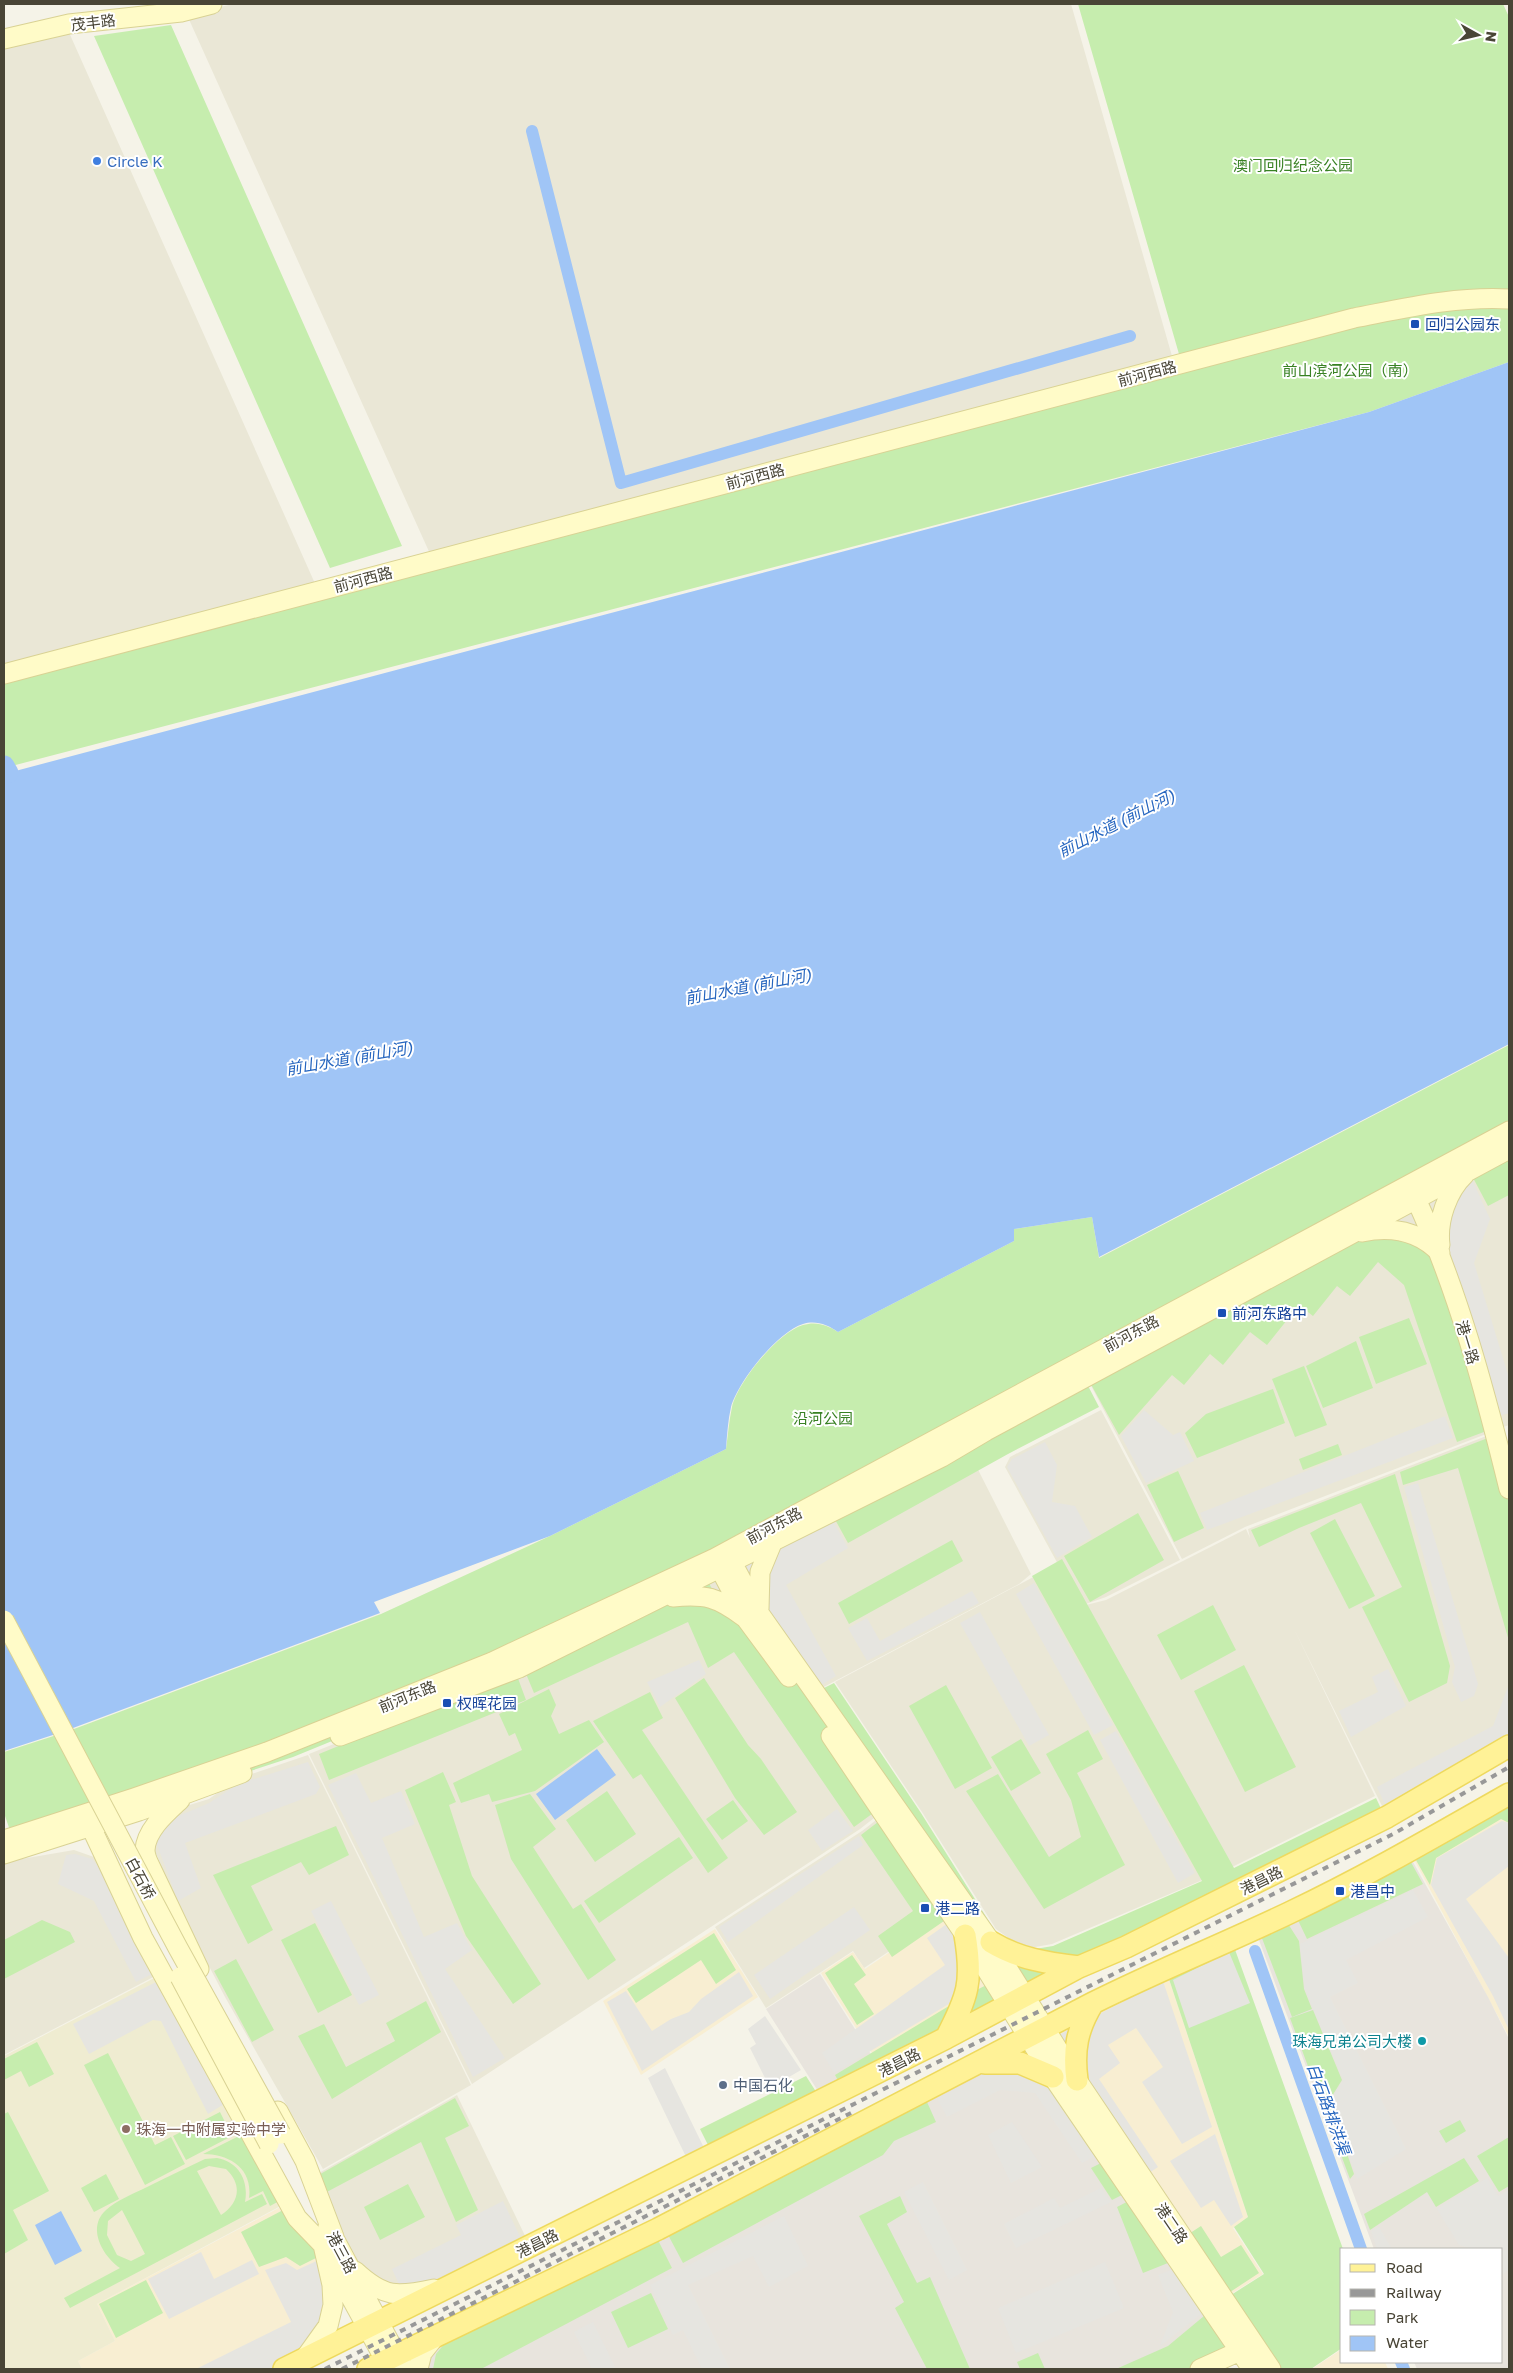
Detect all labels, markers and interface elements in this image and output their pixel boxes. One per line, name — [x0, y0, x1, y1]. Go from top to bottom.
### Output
street label: 茂丰路 — [70, 10, 116, 34]
north arrow — [1453, 10, 1503, 60]
text: N — [1482, 30, 1501, 43]
place label: Circle K — [107, 152, 163, 170]
marker: Circle K — [91, 155, 103, 167]
park label: 澳门回归纪念公园 — [1233, 156, 1353, 174]
place label: 回归公园东 — [1425, 315, 1500, 333]
marker: 回归公园东 — [1409, 318, 1421, 330]
street label: 前河西路 — [1116, 357, 1178, 389]
park label: 前山滨河公园（南） — [1282, 361, 1418, 379]
street label: 前河西路 — [724, 460, 786, 492]
street label: 前河西路 — [332, 563, 394, 595]
water label: 前山水道 (前山河) — [1054, 785, 1178, 861]
water label: 前山水道 (前山河) — [683, 964, 814, 1008]
water label: 前山水道 (前山河) — [284, 1037, 415, 1079]
place label: 前河东路中 — [1232, 1304, 1307, 1322]
marker: 前河东路中 — [1216, 1307, 1228, 1319]
street label: 前河东路 — [1100, 1311, 1162, 1355]
street label: 港一路 — [1453, 1318, 1483, 1366]
park label: 沿河公园 — [793, 1409, 853, 1427]
street label: 前河东路 — [743, 1503, 805, 1547]
street label: 前河东路 — [376, 1676, 438, 1716]
place label: 权晖花园 — [457, 1694, 517, 1712]
marker: 权晖花园 — [441, 1697, 453, 1709]
street label: 白石桥 — [122, 1854, 160, 1902]
street label: 港昌路 — [1237, 1862, 1285, 1898]
place label: 港昌中 — [1350, 1882, 1395, 1900]
marker: 港昌中 — [1334, 1885, 1346, 1897]
place label: 港二路 — [935, 1899, 980, 1917]
marker: 港二路 — [919, 1902, 931, 1914]
place label: 珠海兄弟公司大楼 — [1292, 2032, 1412, 2050]
marker: 珠海兄弟公司大楼 — [1416, 2035, 1428, 2047]
street label: 港昌路 — [875, 2044, 923, 2080]
water label: 白石路排洪渠 — [1303, 2060, 1355, 2159]
place label: 中国石化 — [733, 2076, 793, 2094]
marker: 中国石化 — [717, 2079, 729, 2091]
place label: 珠海一中附属实验中学 — [136, 2120, 286, 2138]
marker: 珠海一中附属实验中学 — [120, 2123, 132, 2135]
street label: 港二路 — [1152, 2199, 1192, 2247]
street label: 港昌路 — [513, 2225, 561, 2261]
street label: 港三路 — [323, 2228, 361, 2276]
legend — [1340, 2248, 1503, 2363]
text: Road — [1386, 2258, 1423, 2276]
text: Railway — [1386, 2283, 1442, 2301]
text: Park — [1386, 2308, 1419, 2326]
text: Water — [1386, 2333, 1429, 2351]

